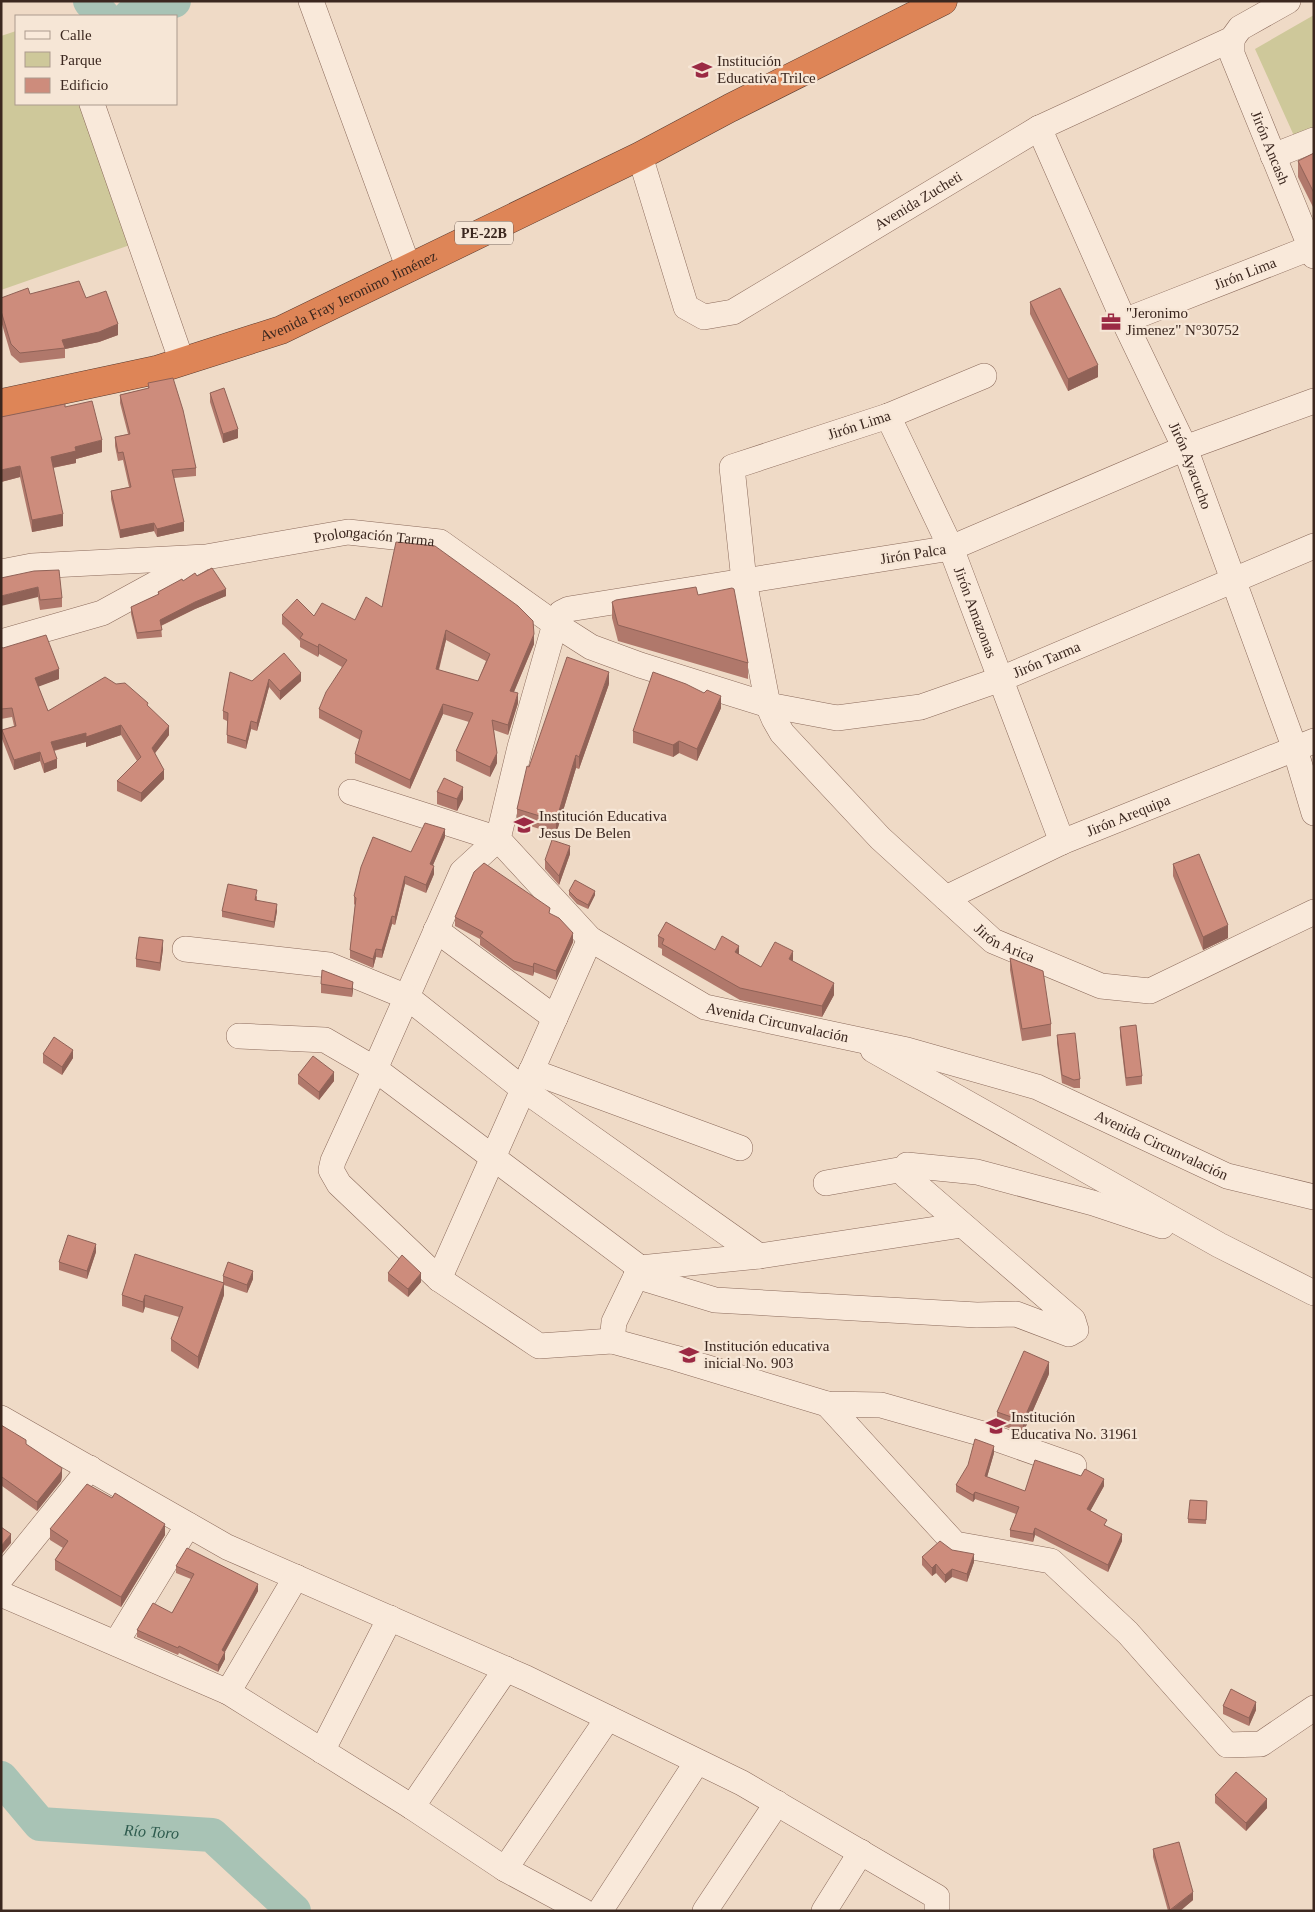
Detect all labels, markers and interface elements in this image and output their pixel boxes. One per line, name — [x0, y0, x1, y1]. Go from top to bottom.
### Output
legend — [15, 15, 178, 105]
text: Calle — [60, 27, 92, 43]
text: Parque — [60, 52, 102, 68]
place label: Institución Educativa Trilce — [717, 53, 816, 86]
school or university icon: Institución Educativa Trilce — [691, 59, 713, 81]
text: Edificio — [60, 77, 108, 93]
street label: Jirón Ancash — [1248, 108, 1292, 187]
street label: Avenida Zucheti — [872, 168, 965, 233]
road number: PE-22B — [455, 222, 513, 244]
street label: Avenida Fray Jeronimo Jiménez — [258, 248, 440, 344]
street label: Jirón Lima — [1212, 254, 1279, 293]
place label: "Jeronimo Jimenez" N°30752 — [1126, 305, 1239, 338]
office icon: "Jeronimo Jimenez" N°30752 — [1100, 311, 1122, 333]
street label: Jirón Lima — [825, 407, 893, 443]
street label: Jirón Ayacucho — [1166, 419, 1215, 511]
street label: Prolongación Tarma — [312, 524, 436, 549]
street label: Jirón Palca — [879, 541, 947, 567]
street label: Jirón Amazonas — [951, 564, 1000, 660]
street label: Jirón Tarma — [1010, 638, 1083, 681]
street label: Jirón Arequipa — [1084, 791, 1173, 839]
place label: Institución Educativa Jesus De Belen — [539, 808, 667, 841]
school or university icon: Institución Educativa Jesus De Belen — [513, 814, 535, 836]
street label: Jirón Arica — [971, 920, 1037, 966]
street label: Avenida Circunvalación — [705, 999, 851, 1045]
street label: Avenida Circunvalación — [1092, 1107, 1231, 1183]
place label: Institución educativa inicial No. 903 — [704, 1338, 830, 1371]
school or university icon: Institución educativa inicial No. 903 — [678, 1344, 700, 1366]
place label: Institución Educativa No. 31961 — [1011, 1409, 1138, 1442]
school or university icon: Institución Educativa No. 31961 — [985, 1415, 1007, 1437]
water label: Río Toro — [122, 1821, 180, 1841]

